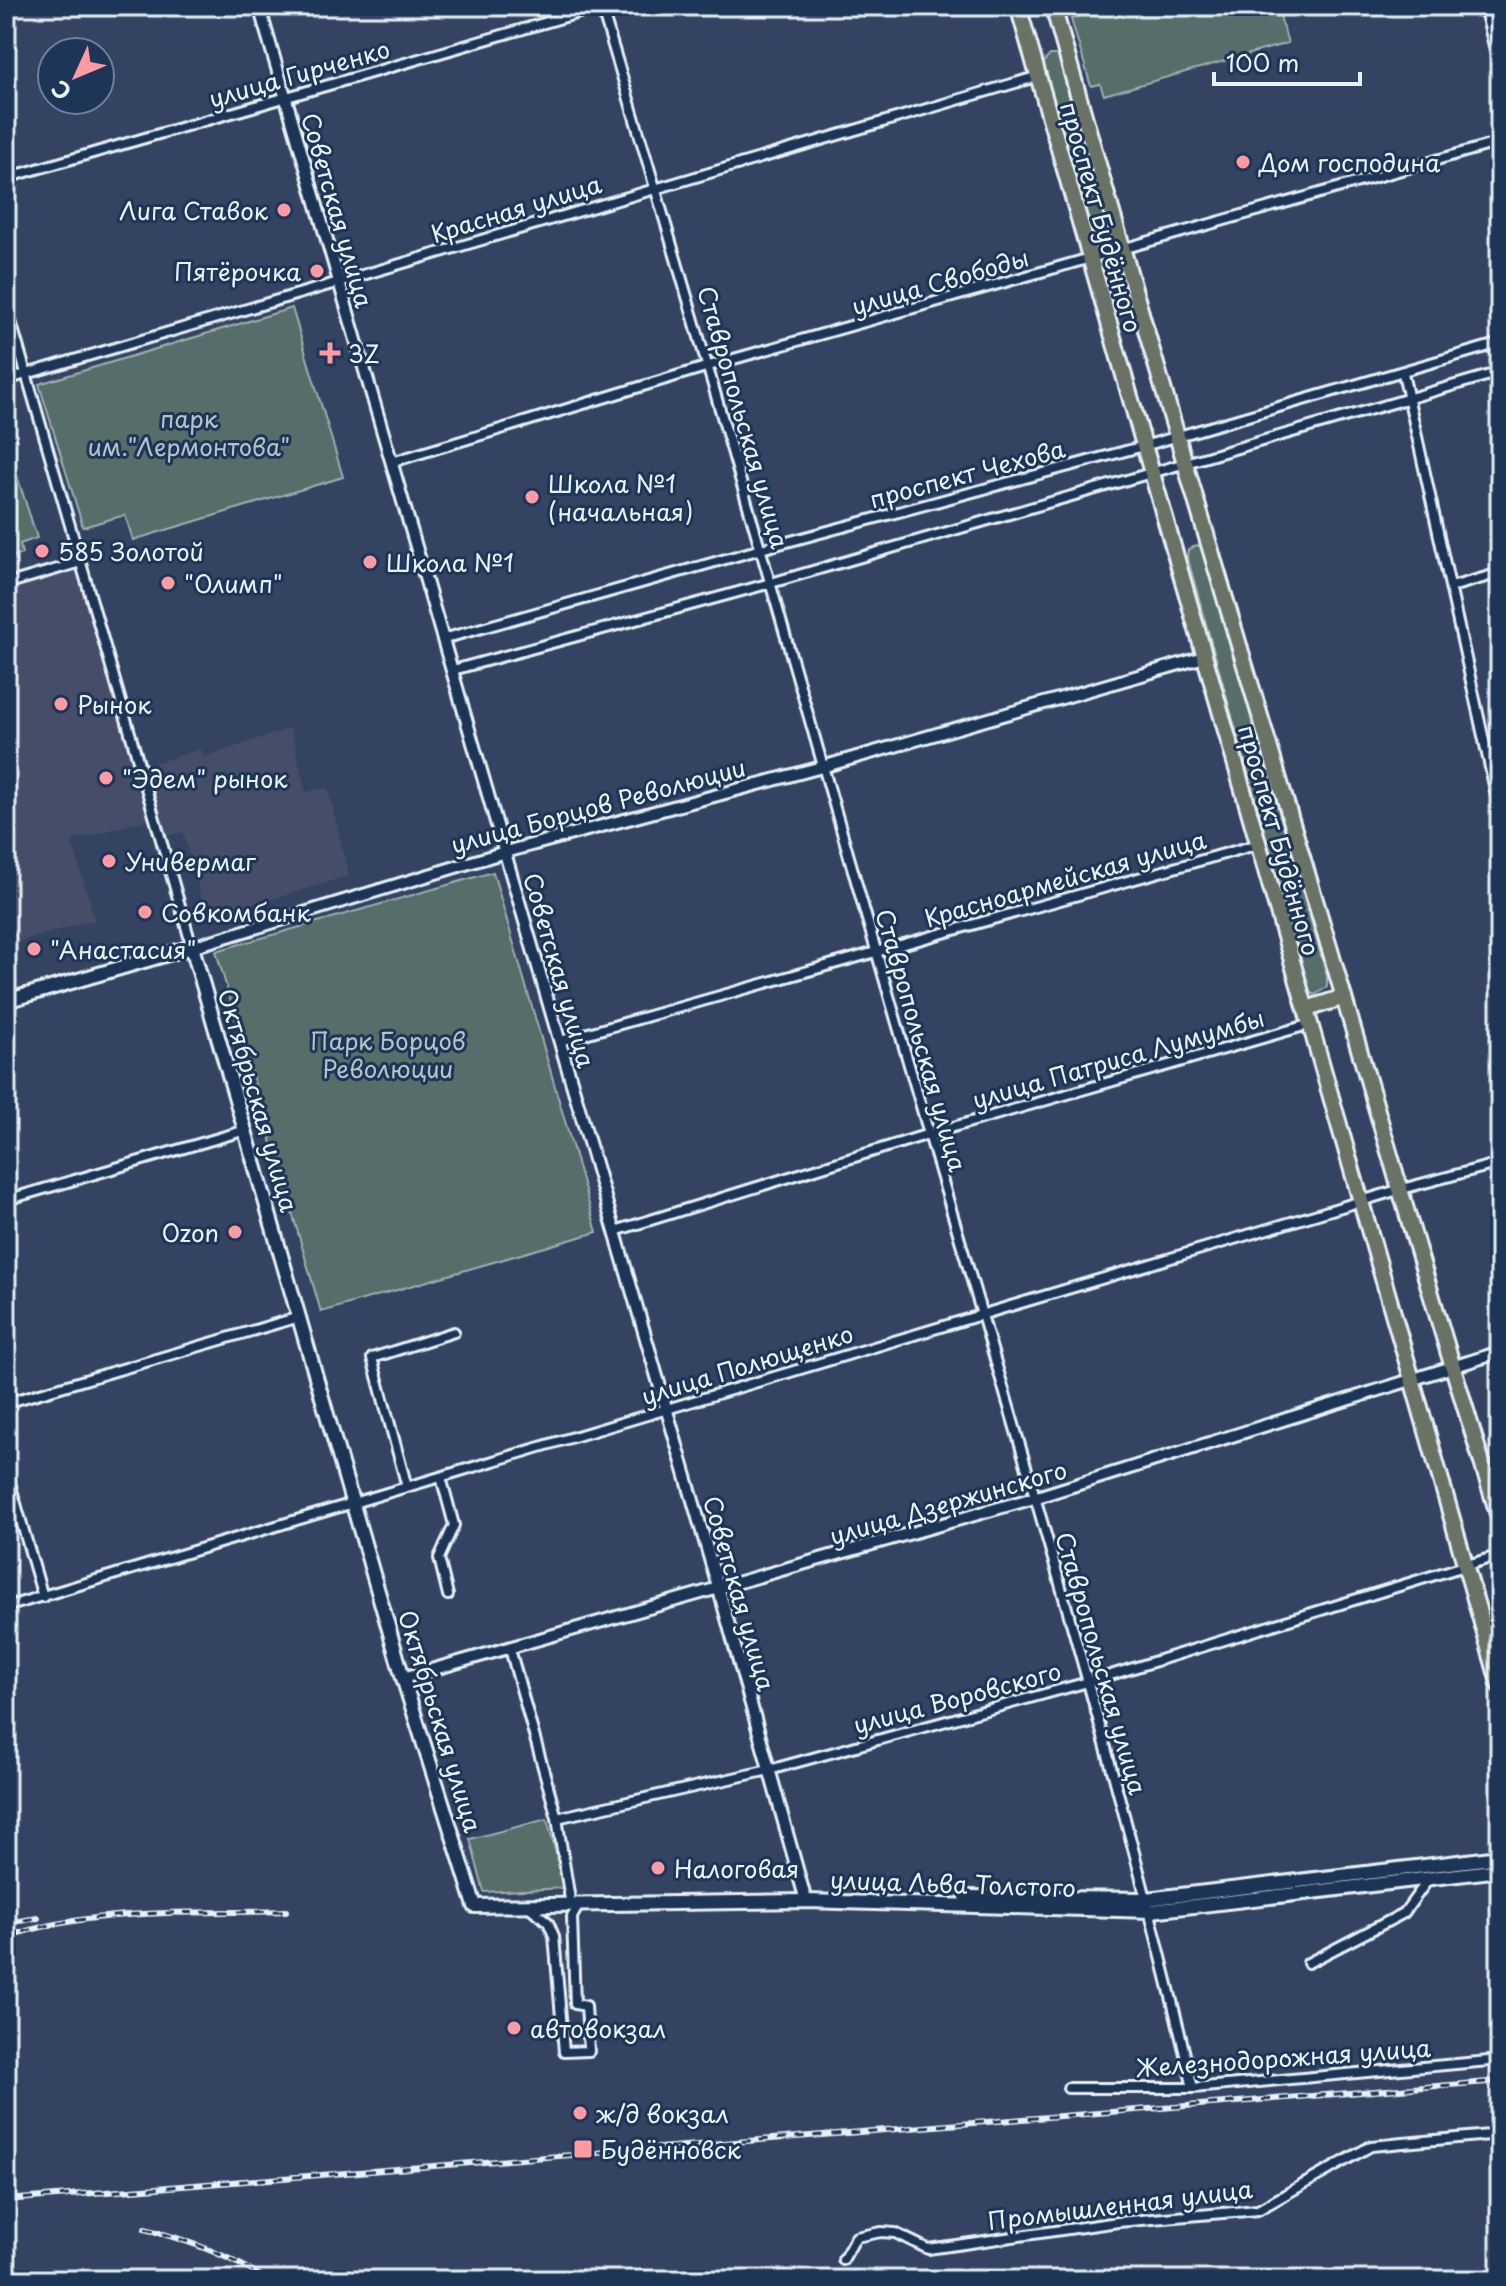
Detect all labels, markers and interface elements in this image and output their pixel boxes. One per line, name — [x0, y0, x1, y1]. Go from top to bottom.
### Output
street label: улица Гирченко — [204, 30, 394, 116]
north arrow — [36, 36, 116, 116]
scale bar — [1214, 36, 1360, 86]
text: 100 m — [1226, 44, 1299, 80]
text: С — [43, 74, 78, 108]
street label: проспект Будённого — [1052, 97, 1152, 337]
street label: Советская улица — [293, 108, 383, 312]
place label: Дом господина — [1258, 144, 1440, 180]
marker: Дом господина — [1234, 153, 1252, 171]
street label: Красная улица — [426, 165, 606, 251]
place label: Лига Ставок — [119, 192, 269, 228]
marker: Лига Ставок — [275, 201, 293, 219]
street label: улица Свободы — [847, 238, 1033, 324]
place label: Пятёрочка — [174, 253, 301, 289]
marker: Пятёрочка — [308, 262, 326, 280]
street label: Ставропольская улица — [689, 282, 799, 552]
place label: 3Z — [348, 335, 380, 371]
marker: 3Z — [319, 342, 341, 364]
park label: парк им."Лермонтова" — [88, 400, 290, 464]
street label: проспект Чехова — [865, 430, 1069, 516]
place label: Школа №1 (начальная) — [548, 465, 693, 529]
marker: Школа №1 (начальная) — [523, 488, 541, 506]
place label: 585 Золотой — [58, 533, 204, 569]
marker: 585 Золотой — [33, 542, 51, 560]
place label: Школа №1 — [386, 544, 514, 580]
marker: Школа №1 — [361, 553, 379, 571]
place label: "Олимп" — [184, 565, 283, 601]
marker: "Олимп" — [159, 574, 177, 592]
place label: Рынок — [77, 686, 152, 722]
marker: Рынок — [52, 695, 70, 713]
street label: проспект Будённого — [1230, 720, 1330, 960]
street label: улица Борцов Революции — [447, 748, 749, 862]
place label: "Эдем" рынок — [122, 760, 288, 796]
marker: "Эдем" рынок — [97, 769, 115, 787]
street label: Красноармейская улица — [920, 821, 1210, 935]
place label: Универмаг — [125, 843, 256, 879]
marker: Универмаг — [100, 852, 118, 870]
street label: Советская улица — [515, 868, 605, 1072]
place label: Совкомбанк — [161, 894, 312, 930]
marker: Совкомбанк — [136, 903, 154, 921]
street label: Ставропольская улица — [867, 905, 977, 1175]
place label: "Анастасия" — [50, 931, 196, 967]
marker: "Анастасия" — [25, 940, 43, 958]
street label: Октябрьская улица — [210, 984, 308, 1216]
street label: улица Патриса Лумумбы — [968, 999, 1268, 1117]
park label: Парк Борцов Революции — [310, 1022, 466, 1086]
place label: Ozon — [162, 1214, 219, 1250]
marker: Ozon — [226, 1223, 244, 1241]
street label: улица Полющенко — [637, 1315, 857, 1413]
street label: улица Дзержинского — [825, 1451, 1071, 1553]
street label: Советская улица — [695, 1491, 785, 1695]
street label: Ставропольская улица — [1047, 1528, 1157, 1798]
street label: Октябрьская улица — [390, 1605, 492, 1837]
street label: улица Воровского — [849, 1652, 1065, 1742]
place label: Налоговая — [674, 1850, 799, 1886]
marker: Налоговая — [649, 1859, 667, 1877]
street label: улица Льва Толстого — [829, 1861, 1077, 1905]
place label: автовокзал — [530, 2010, 666, 2046]
marker: автовокзал — [505, 2019, 523, 2037]
street label: Железнодорожная улица — [1134, 2029, 1432, 2085]
place label: ж/д вокзал — [596, 2095, 729, 2131]
marker: ж/д вокзал — [571, 2104, 589, 2122]
place label: Будённовск — [601, 2131, 742, 2167]
marker: Будённовск — [572, 2138, 594, 2160]
street label: Промышленная улица — [986, 2170, 1254, 2238]

